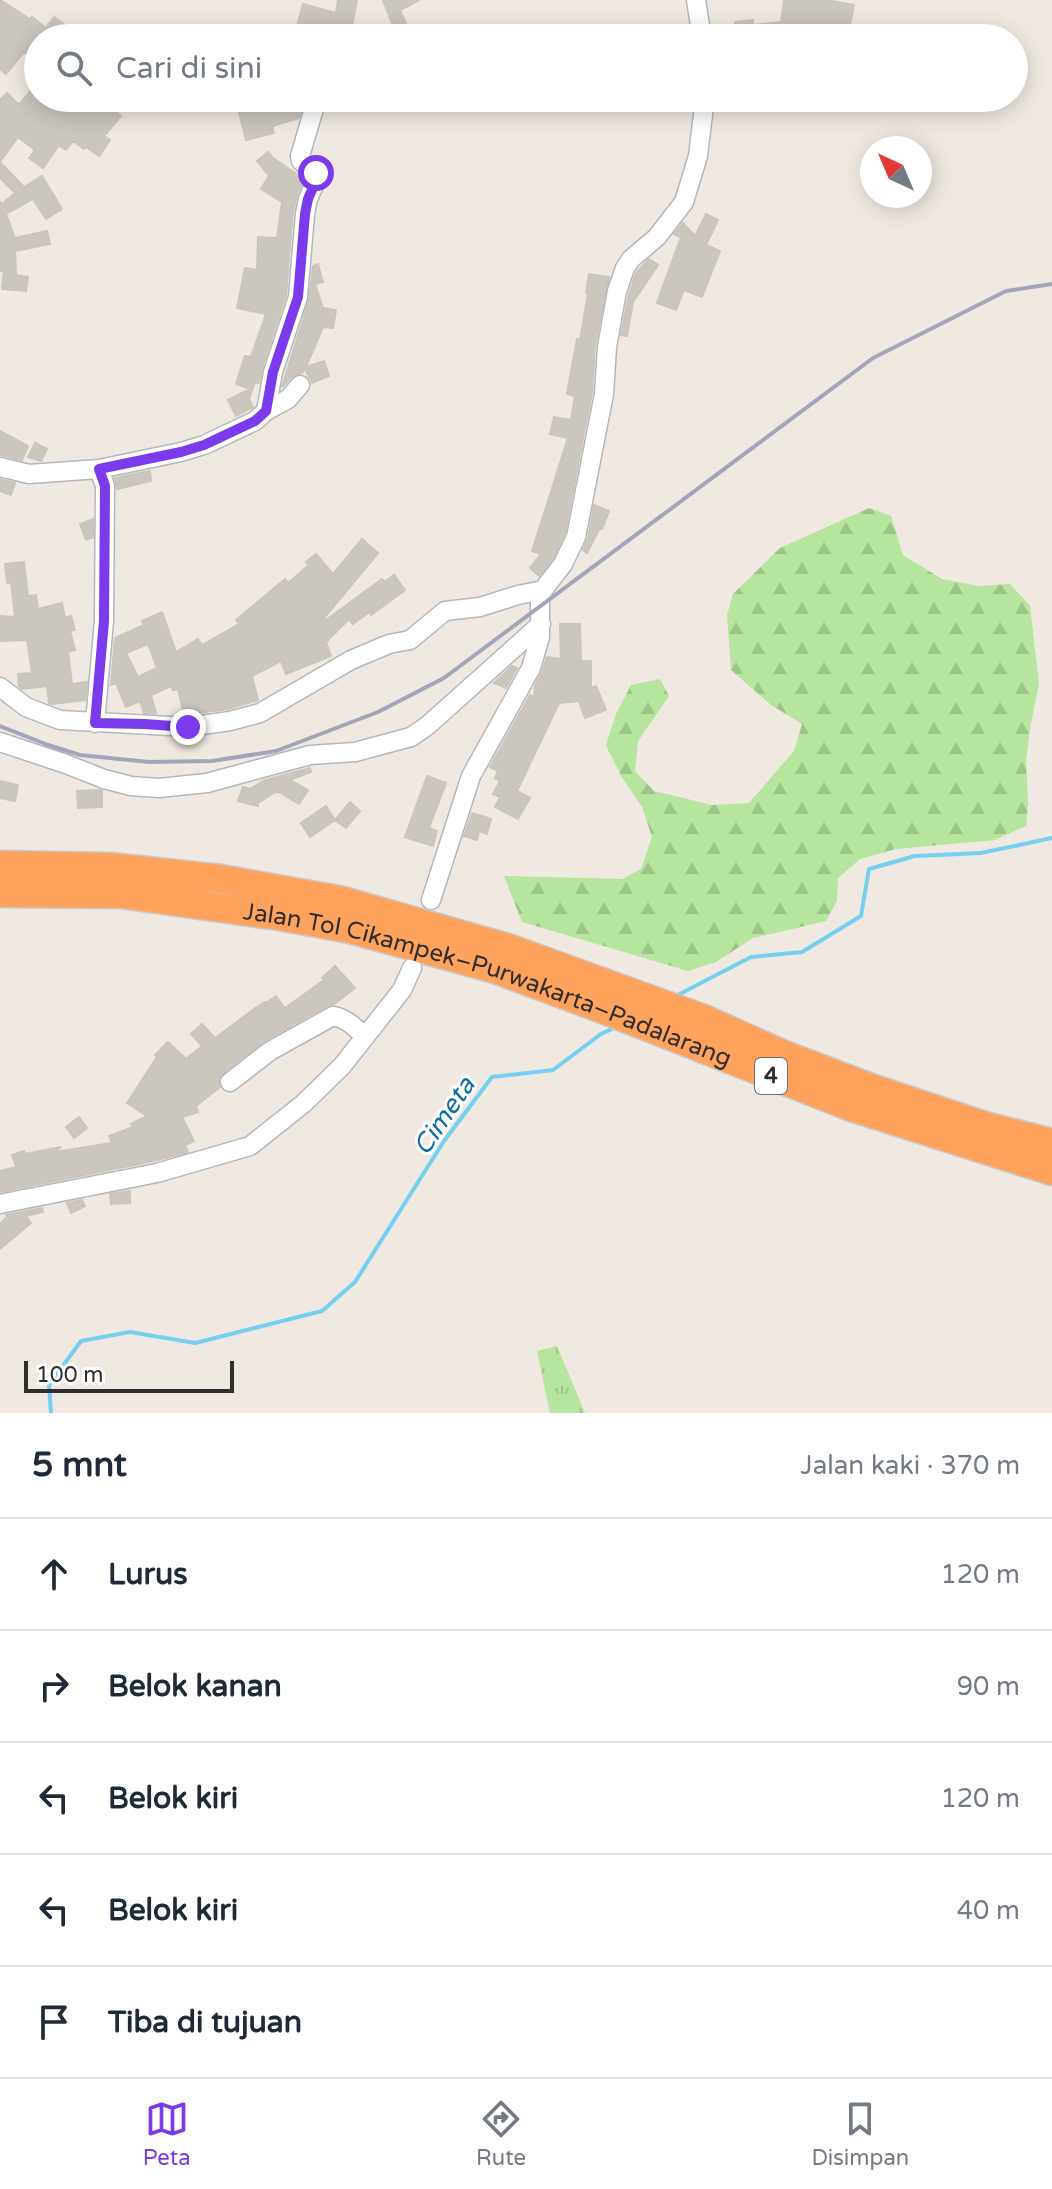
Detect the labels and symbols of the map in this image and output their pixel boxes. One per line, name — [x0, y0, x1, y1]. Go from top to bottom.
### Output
north arrow — [860, 136, 932, 208]
route start — [298, 155, 334, 191]
route end — [170, 709, 206, 745]
street label: Jalan Tol Cikampek–Purwakarta–Padalarang — [241, 897, 736, 1073]
road number: 4 — [755, 1058, 787, 1094]
water label: Cimeta — [407, 1070, 482, 1161]
scale bar — [24, 1357, 234, 1393]

